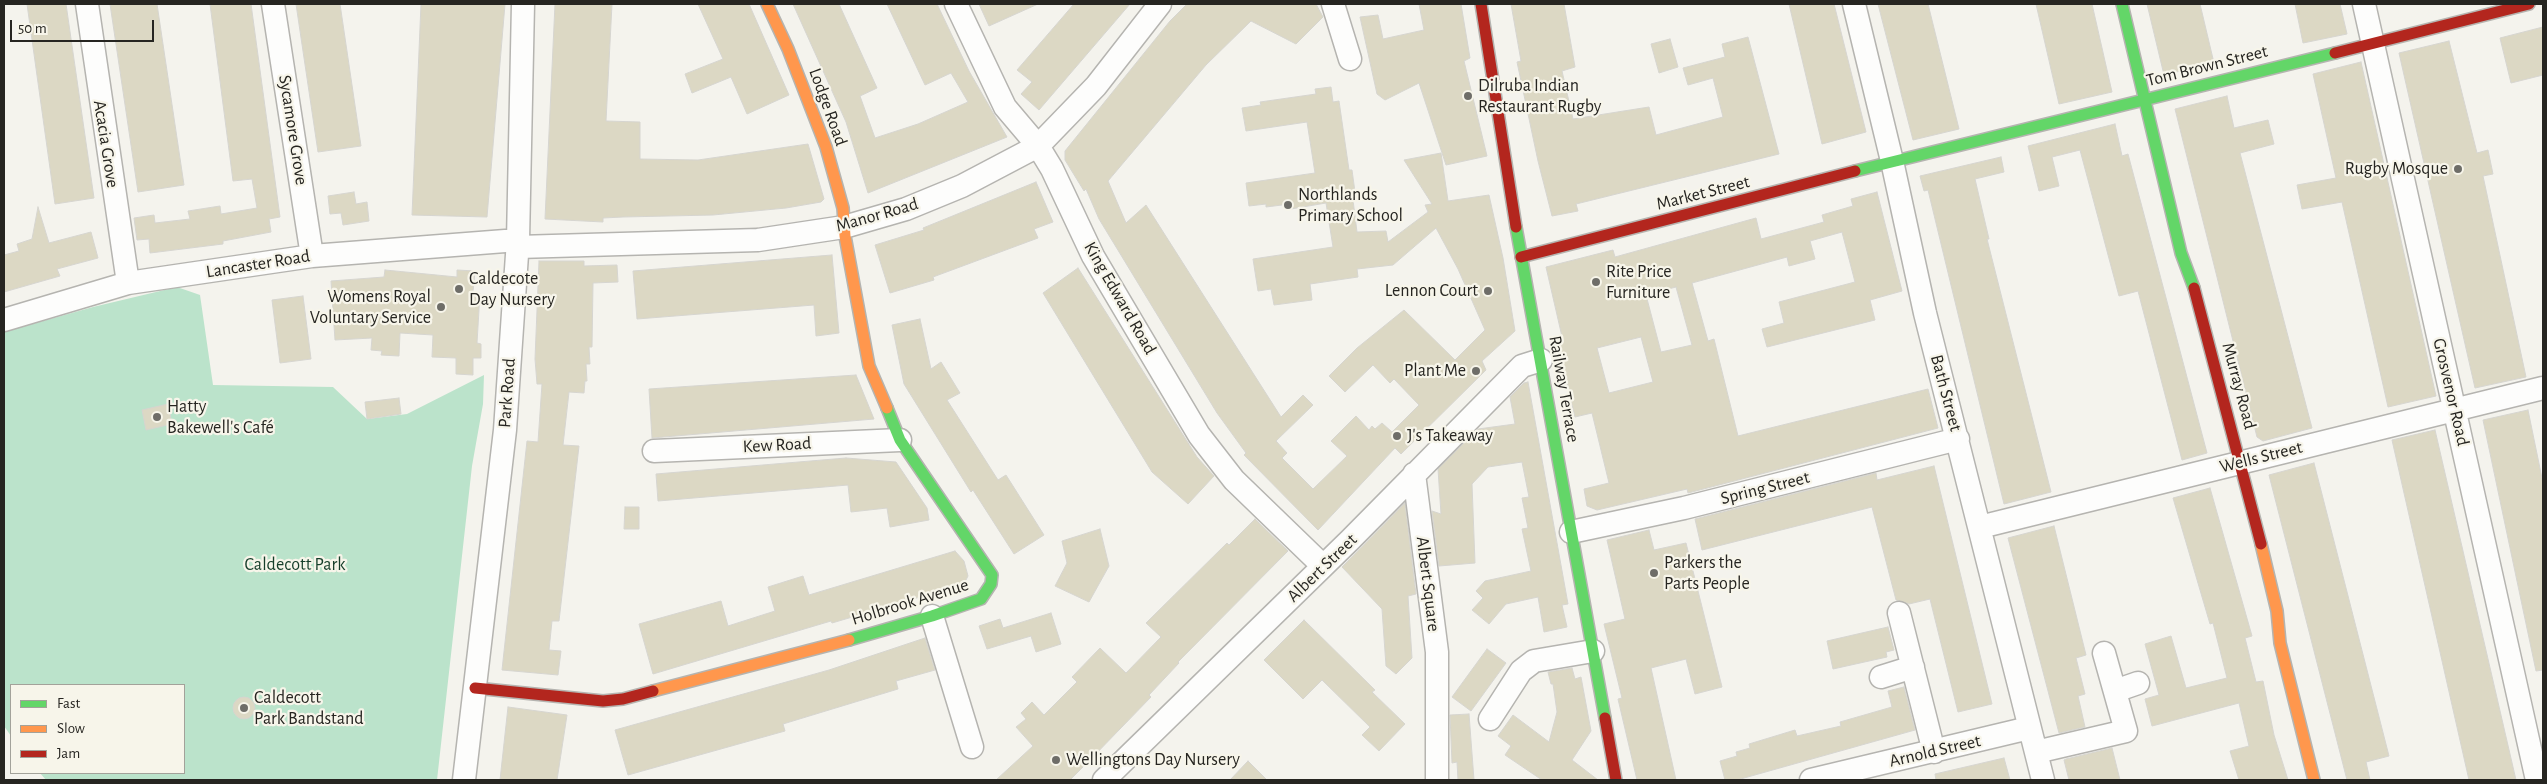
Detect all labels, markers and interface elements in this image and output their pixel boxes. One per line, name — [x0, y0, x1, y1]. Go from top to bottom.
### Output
scale bar — [12, 10, 156, 42]
text: 50 m — [18, 21, 47, 36]
street label: Tom Brown Street — [2144, 40, 2270, 92]
street label: Lodge Road — [804, 65, 852, 149]
street label: Sycamore Grove — [274, 73, 312, 187]
place label: Dilruba Indian Restaurant Rugby — [1478, 75, 1601, 118]
marker: Dilruba Indian Restaurant Rugby — [1462, 90, 1474, 102]
street label: Acacia Grove — [88, 99, 124, 189]
place label: Rugby Mosque — [2345, 158, 2448, 180]
marker: Rugby Mosque — [2452, 163, 2464, 175]
street label: Market Street — [1654, 171, 1752, 215]
place label: Northlands Primary School — [1298, 184, 1403, 226]
street label: Manor Road — [833, 193, 921, 237]
marker: Northlands Primary School — [1282, 199, 1294, 211]
street label: King Edward Road — [1079, 238, 1161, 358]
street label: Lancaster Road — [204, 245, 312, 283]
place label: Rite Price Furniture — [1606, 261, 1672, 304]
place label: Caldecote Day Nursery — [469, 268, 555, 310]
marker: Rite Price Furniture — [1590, 276, 1602, 288]
place label: Lennon Court — [1385, 280, 1478, 302]
marker: Caldecote Day Nursery — [453, 283, 465, 295]
marker: Lennon Court — [1482, 285, 1494, 297]
place label: Womens Royal Voluntary Service — [310, 286, 431, 328]
marker: Womens Royal Voluntary Service — [435, 301, 447, 313]
street label: Railway Terrace — [1544, 334, 1584, 444]
street label: Grosvenor Road — [2428, 336, 2474, 448]
street label: Murray Road — [2217, 340, 2261, 432]
street label: Bath Street — [1925, 352, 1967, 434]
street label: Park Road — [494, 357, 520, 429]
place label: Plant Me — [1404, 360, 1466, 382]
marker: Plant Me — [1470, 365, 1482, 377]
place label: Hatty Bakewell's Café — [167, 396, 274, 438]
marker: Hatty Bakewell's Café — [151, 411, 163, 423]
place label: J's Takeaway — [1407, 425, 1493, 447]
marker: J's Takeaway — [1391, 430, 1403, 442]
street label: Kew Road — [742, 432, 812, 458]
street label: Wells Street — [2217, 436, 2305, 478]
street label: Spring Street — [1718, 467, 1812, 509]
street label: Albert Street — [1282, 529, 1362, 607]
street label: Albert Square — [1411, 535, 1445, 633]
place label: Parkers the Parts People — [1664, 552, 1750, 594]
park label: Caldecott Park — [244, 554, 346, 576]
marker: Parkers the Parts People — [1648, 567, 1660, 579]
street label: Holbrook Avenue — [849, 574, 971, 630]
legend — [10, 684, 185, 774]
place label: Caldecott Park Bandstand — [254, 687, 364, 730]
text: Fast — [57, 696, 80, 711]
marker: Caldecott Park Bandstand — [238, 702, 250, 714]
text: Slow — [57, 721, 85, 736]
street label: Arnold Street — [1887, 730, 1983, 772]
text: Jam — [57, 746, 80, 761]
place label: Wellingtons Day Nursery — [1066, 749, 1240, 771]
marker: Wellingtons Day Nursery — [1050, 754, 1062, 766]

